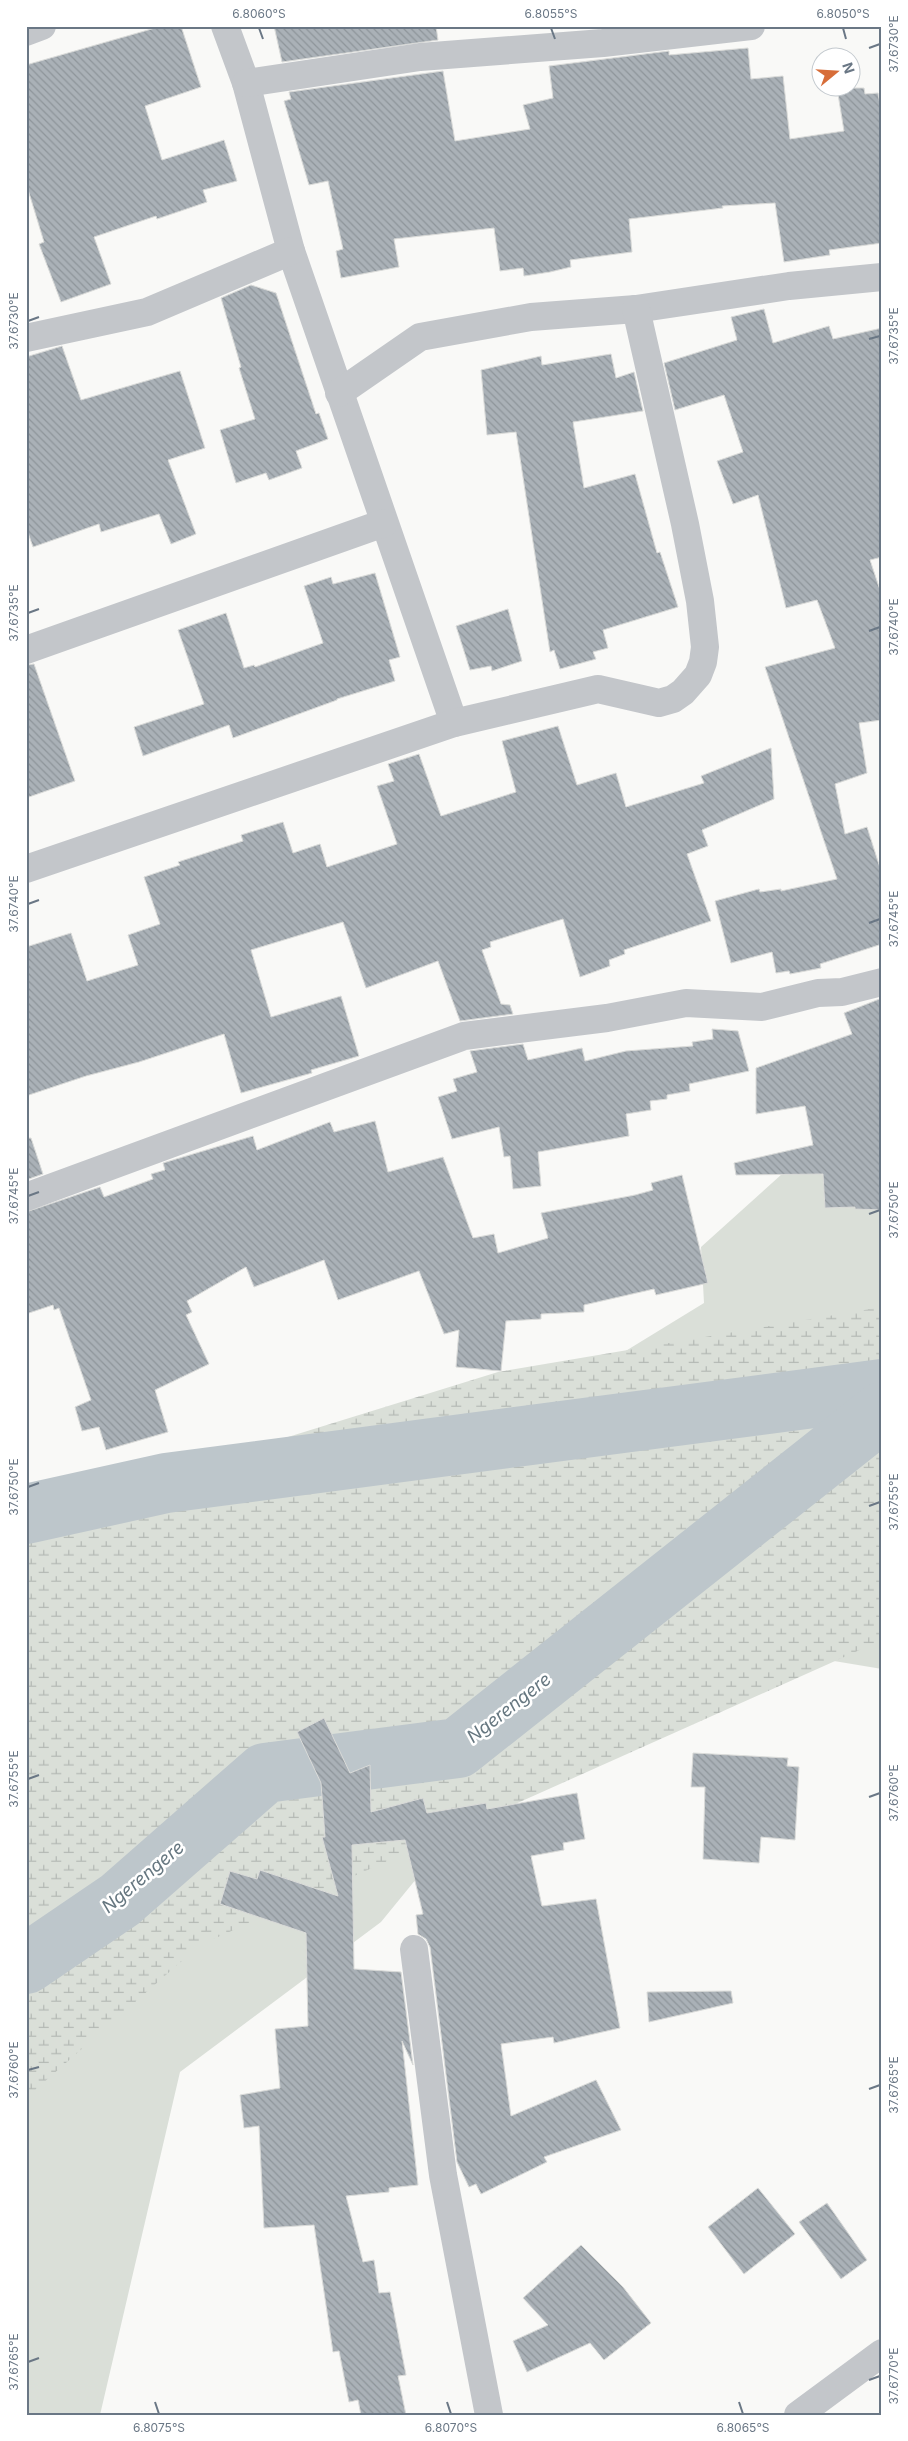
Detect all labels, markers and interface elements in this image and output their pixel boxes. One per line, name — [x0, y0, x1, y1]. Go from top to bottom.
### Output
text: 6.8060°S — [232, 6, 286, 21]
text: 6.8055°S — [525, 6, 578, 21]
text: 6.8050°S — [816, 6, 870, 21]
text: 37.6730°E — [886, 15, 901, 73]
north arrow — [810, 48, 860, 98]
text: N — [839, 60, 859, 76]
text: 37.6730°E — [6, 292, 21, 350]
text: 37.6735°E — [886, 307, 901, 365]
text: 37.6735°E — [6, 584, 21, 642]
text: 37.6740°E — [886, 598, 901, 656]
text: 37.6740°E — [6, 875, 21, 933]
text: 37.6745°E — [886, 890, 901, 948]
text: 37.6745°E — [6, 1167, 21, 1225]
text: 37.6750°E — [886, 1181, 901, 1239]
text: 37.6750°E — [6, 1458, 21, 1516]
text: 37.6755°E — [886, 1473, 901, 1531]
water label: Ngerengere — [463, 1668, 555, 1747]
text: 37.6755°E — [6, 1750, 21, 1808]
text: 37.6760°E — [886, 1764, 901, 1822]
water label: Ngerengere — [97, 1836, 188, 1917]
text: 37.6760°E — [6, 2041, 21, 2099]
text: 37.6765°E — [886, 2056, 901, 2114]
text: 37.6765°E — [6, 2333, 21, 2391]
text: 37.6770°E — [886, 2347, 901, 2405]
text: 6.8075°S — [133, 2420, 185, 2435]
text: 6.8070°S — [425, 2420, 477, 2435]
text: 6.8065°S — [716, 2420, 770, 2435]

